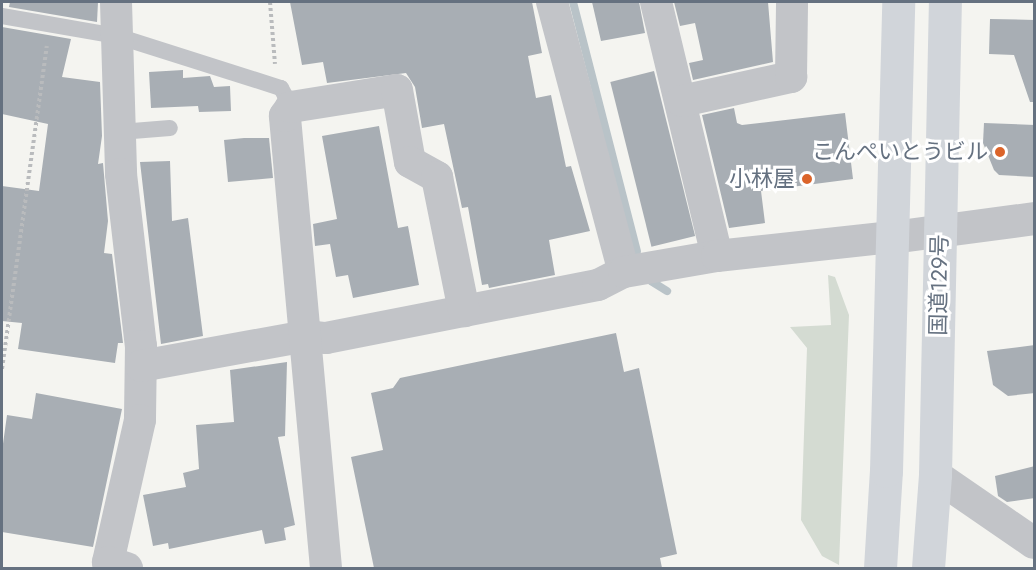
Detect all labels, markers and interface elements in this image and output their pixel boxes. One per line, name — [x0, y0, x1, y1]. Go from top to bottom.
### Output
place label: こんぺいとうビル — [812, 139, 988, 165]
marker: こんぺいとうビル — [993, 145, 1007, 159]
place label: 小林屋 — [729, 166, 795, 192]
marker: 小林屋 — [800, 172, 814, 186]
street label: 国道129号 — [925, 234, 953, 336]

